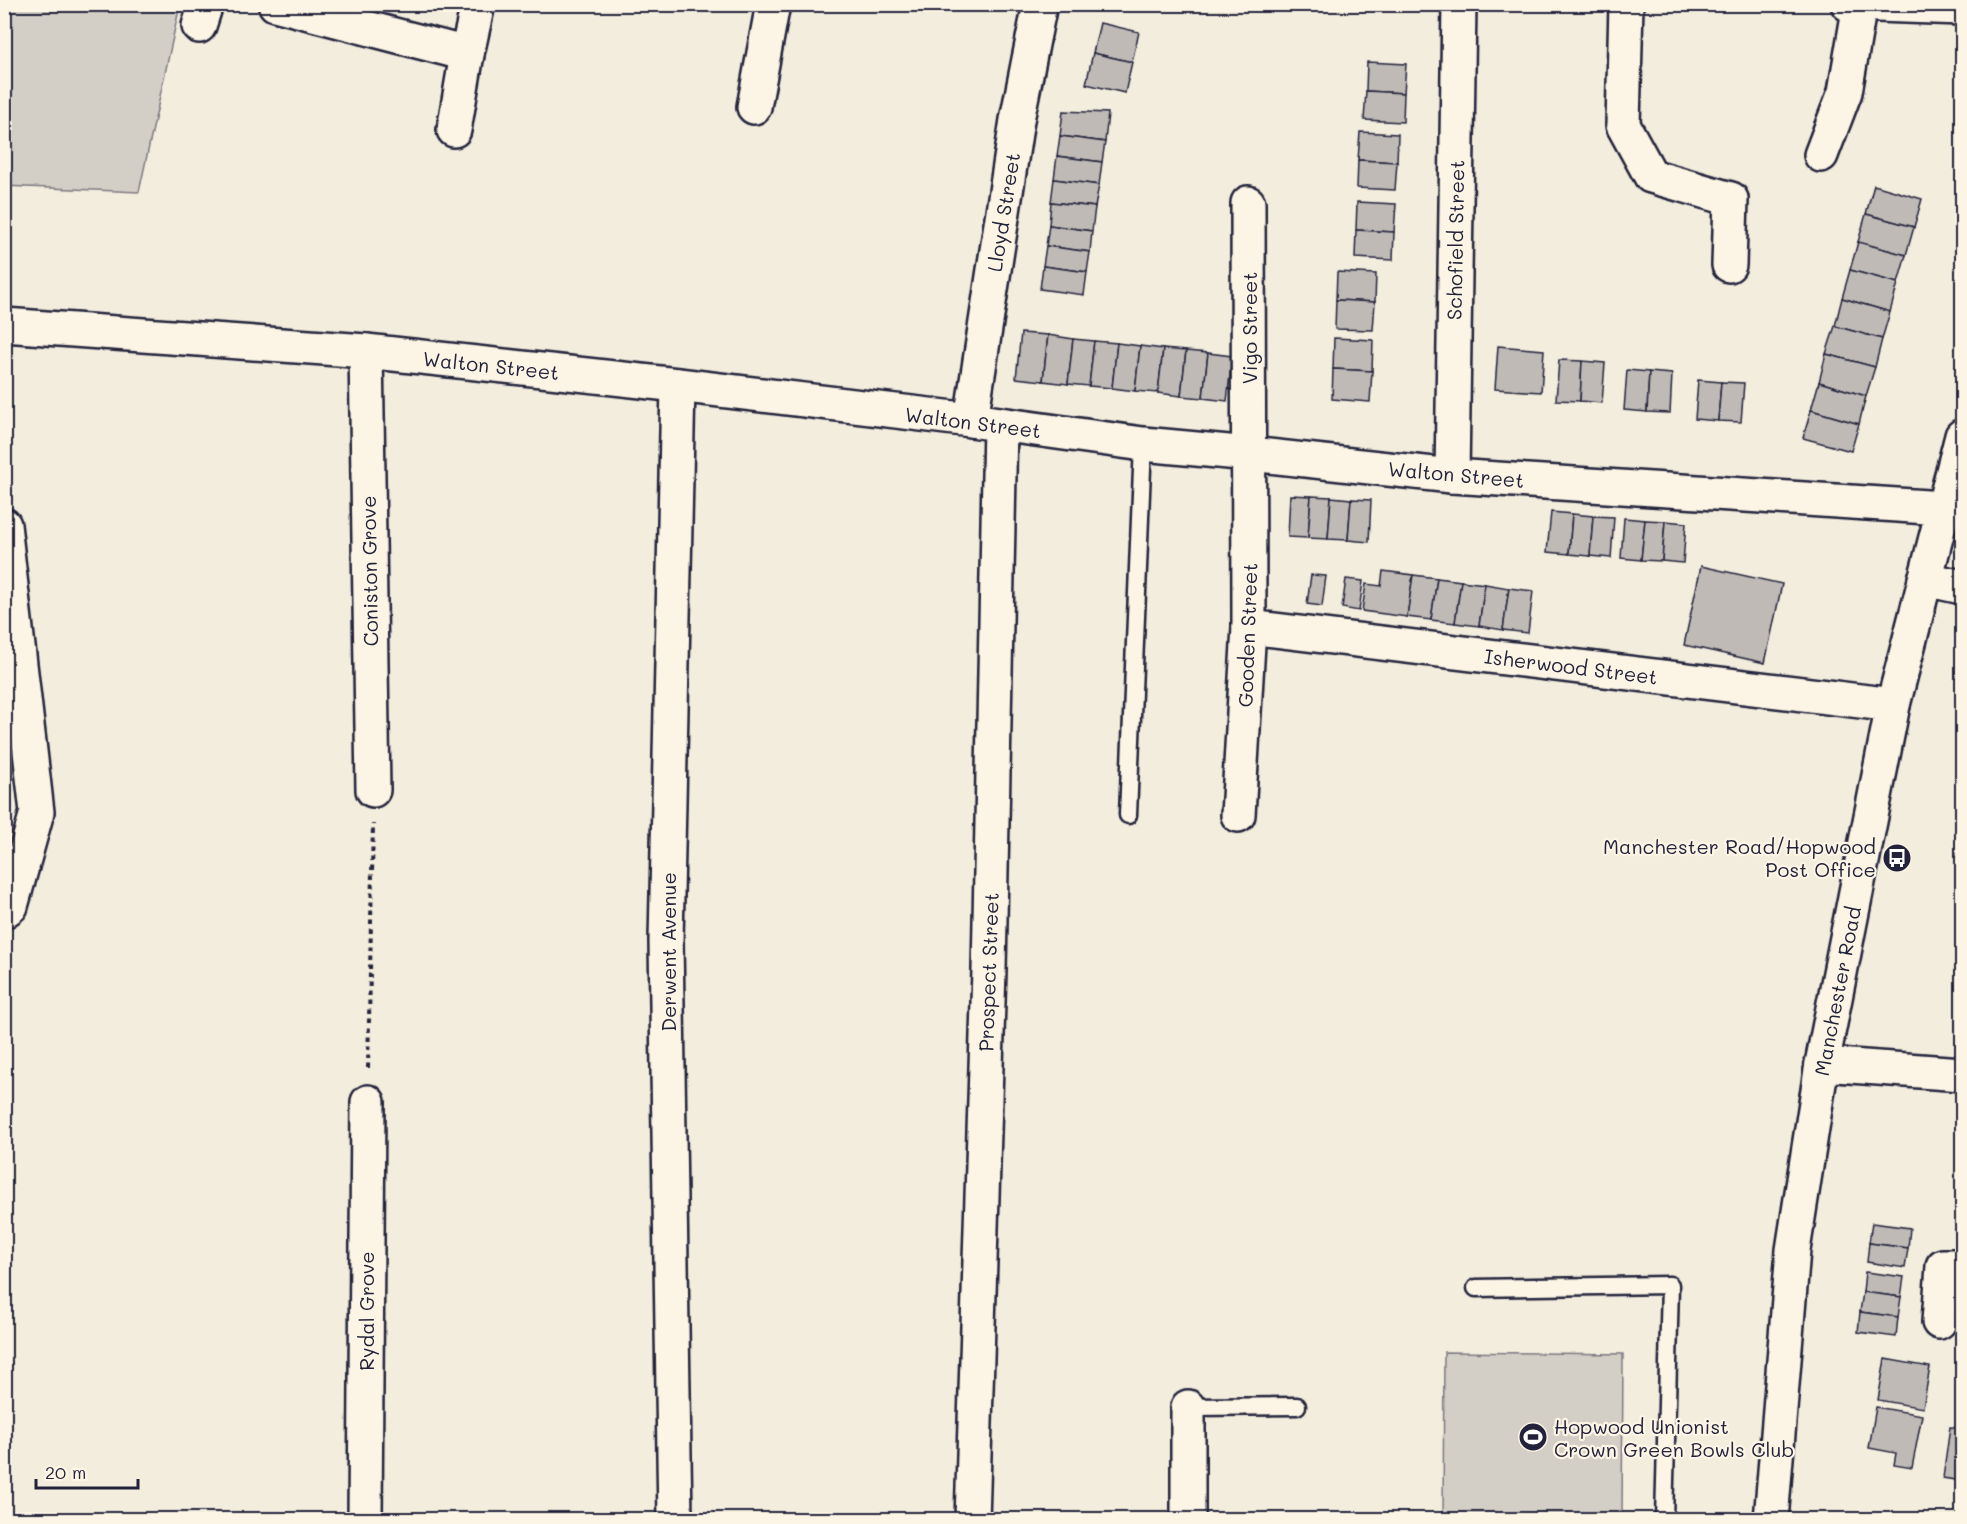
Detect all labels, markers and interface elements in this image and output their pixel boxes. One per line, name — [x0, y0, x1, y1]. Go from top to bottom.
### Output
street label: Lloyd Street — [981, 150, 1025, 274]
street label: Schofield Street — [1441, 160, 1469, 320]
street label: Vigo Street — [1236, 272, 1262, 384]
street label: Walton Street — [422, 345, 560, 385]
street label: Walton Street — [904, 401, 1042, 443]
street label: Walton Street — [1387, 455, 1525, 493]
street label: Coniston Grove — [355, 495, 383, 647]
street label: Gooden Street — [1231, 562, 1263, 708]
street label: Isherwood Street — [1483, 642, 1659, 690]
place label: Manchester Road/Hopwood Post Office — [1603, 833, 1876, 882]
bus stop icon: Manchester Road/Hopwood Post Office — [1881, 842, 1913, 874]
street label: Derwent Avenue — [655, 872, 681, 1032]
street label: Prospect Street — [972, 892, 1004, 1052]
street label: Manchester Road — [1808, 904, 1866, 1078]
street label: Rydal Grove — [353, 1251, 379, 1371]
place label: Hopwood Unionist Crown Green Bowls Club — [1554, 1413, 1794, 1462]
sports icon: Hopwood Unionist Crown Green Bowls Club — [1517, 1421, 1549, 1453]
scale bar — [36, 1452, 138, 1490]
text: 20 m — [45, 1460, 86, 1484]

